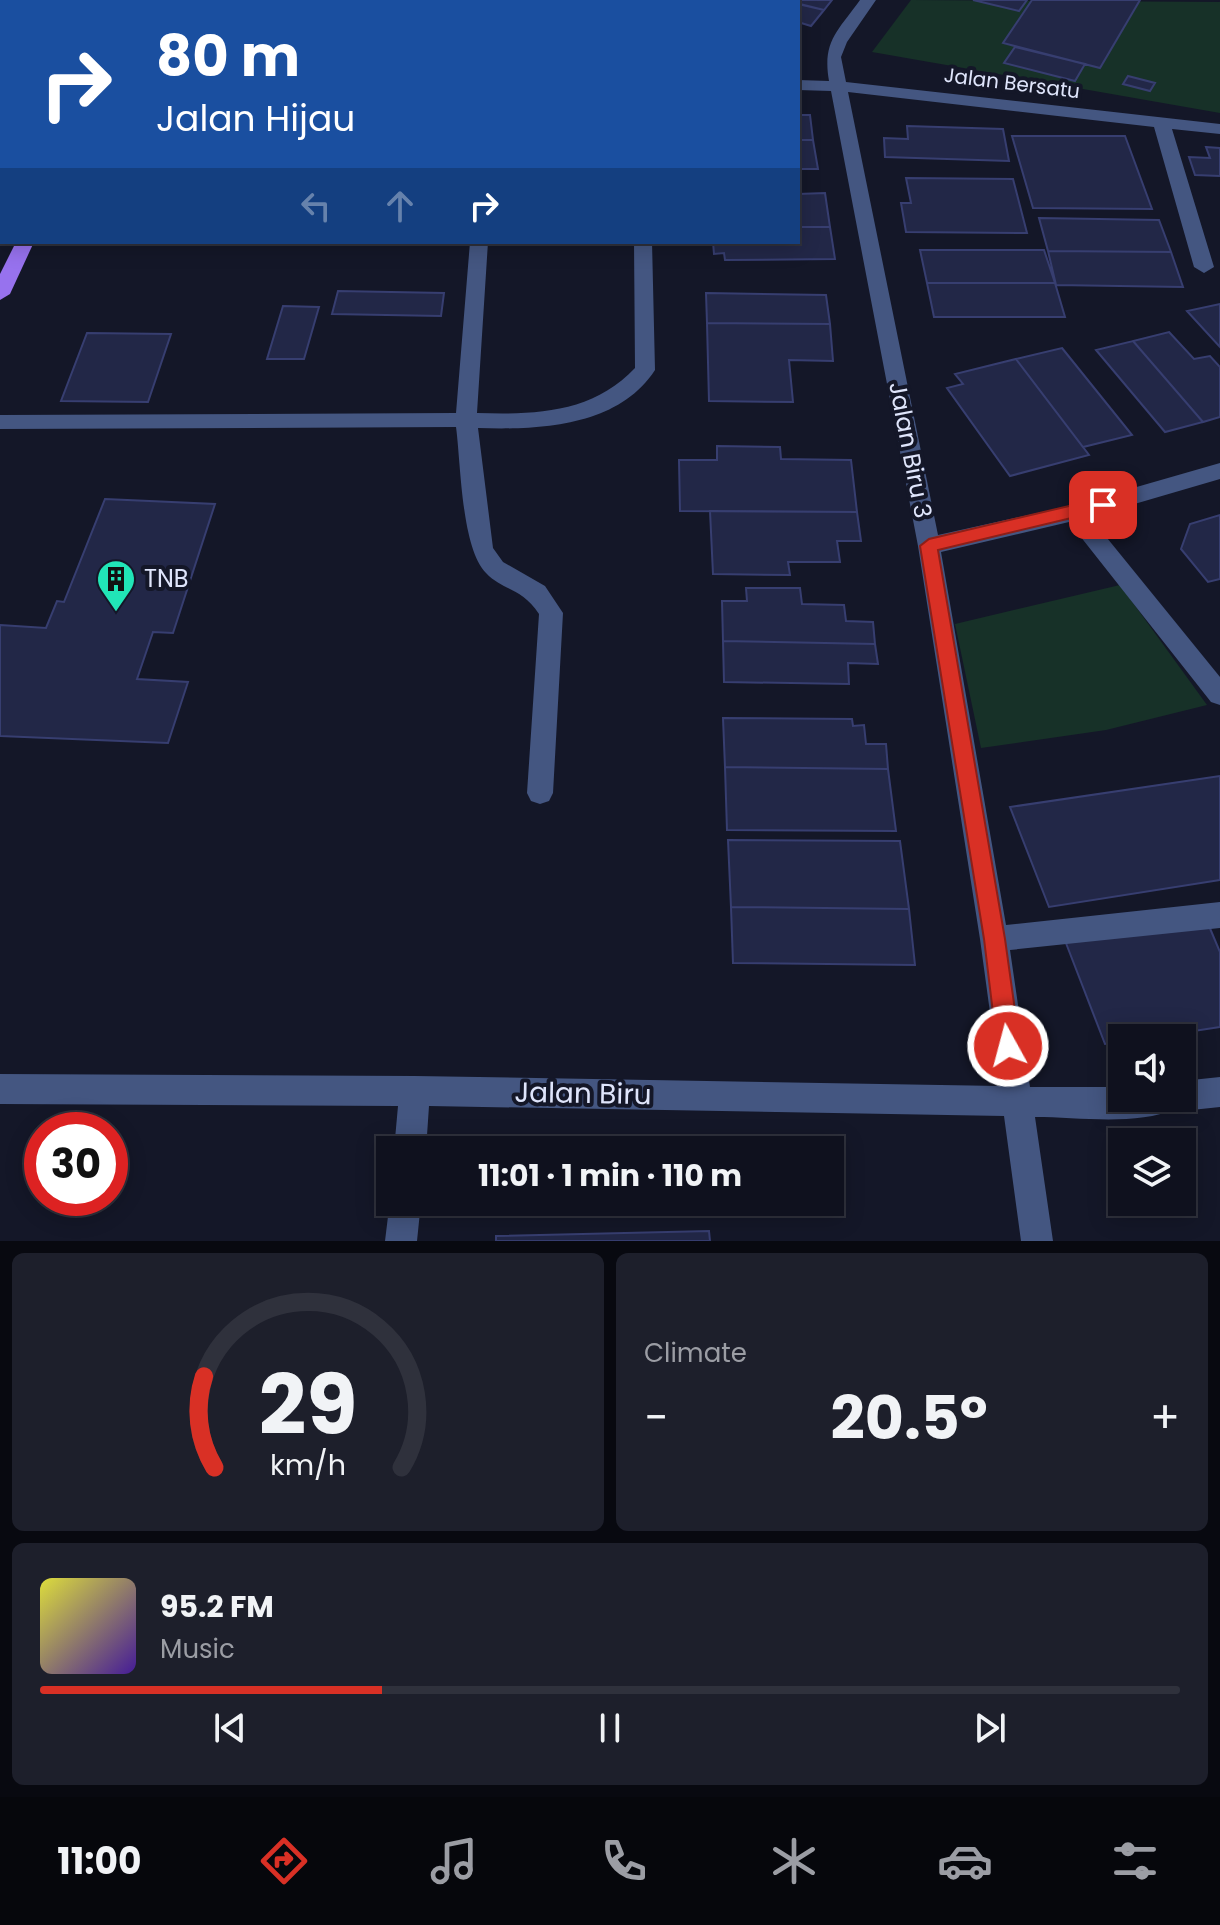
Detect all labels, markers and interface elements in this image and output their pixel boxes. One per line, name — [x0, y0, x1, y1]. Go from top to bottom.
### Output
text: 80 m — [156, 17, 300, 96]
icon: right — [24, 32, 128, 136]
street label: Jalan Bersatu — [942, 61, 1082, 105]
text: Jalan Hijau — [156, 93, 355, 144]
icon: left — [294, 184, 338, 228]
icon: ahead — [378, 184, 422, 228]
icon: right — [462, 184, 506, 228]
street label: Jalan Biru 3 — [881, 379, 940, 521]
pin — [1069, 471, 1137, 539]
icon: arrive — [1081, 483, 1125, 527]
building icon: TNB — [95, 558, 137, 613]
place label: TNB — [144, 562, 189, 595]
position arrow — [966, 1004, 1050, 1088]
map controls — [1108, 1024, 1196, 1216]
button: sound — [1108, 1024, 1196, 1112]
street label: Jalan Biru — [514, 1073, 652, 1114]
speed limit sign: 30 — [24, 1112, 128, 1216]
button: layers — [1108, 1128, 1196, 1216]
text: 11:01 · 1 min · 110 m — [478, 1154, 742, 1197]
text: Climate — [644, 1335, 747, 1371]
text: 29 — [259, 1347, 357, 1463]
text: 20.5° — [831, 1376, 988, 1460]
text: − — [644, 1387, 668, 1448]
text: + — [1150, 1387, 1180, 1448]
text: km/h — [270, 1445, 346, 1485]
text: 95.2 FM — [160, 1585, 274, 1628]
text: Music — [160, 1631, 235, 1667]
icon: previous — [208, 1706, 252, 1750]
icon: pause — [588, 1706, 632, 1750]
icon: next — [968, 1706, 1012, 1750]
icon: directions — [256, 1833, 312, 1889]
icon: music — [426, 1833, 482, 1889]
icon: phone — [596, 1833, 652, 1889]
icon: climate — [766, 1833, 822, 1889]
icon: car — [937, 1833, 993, 1889]
icon: filters — [1107, 1833, 1163, 1889]
text: 11:00 — [57, 1836, 141, 1887]

